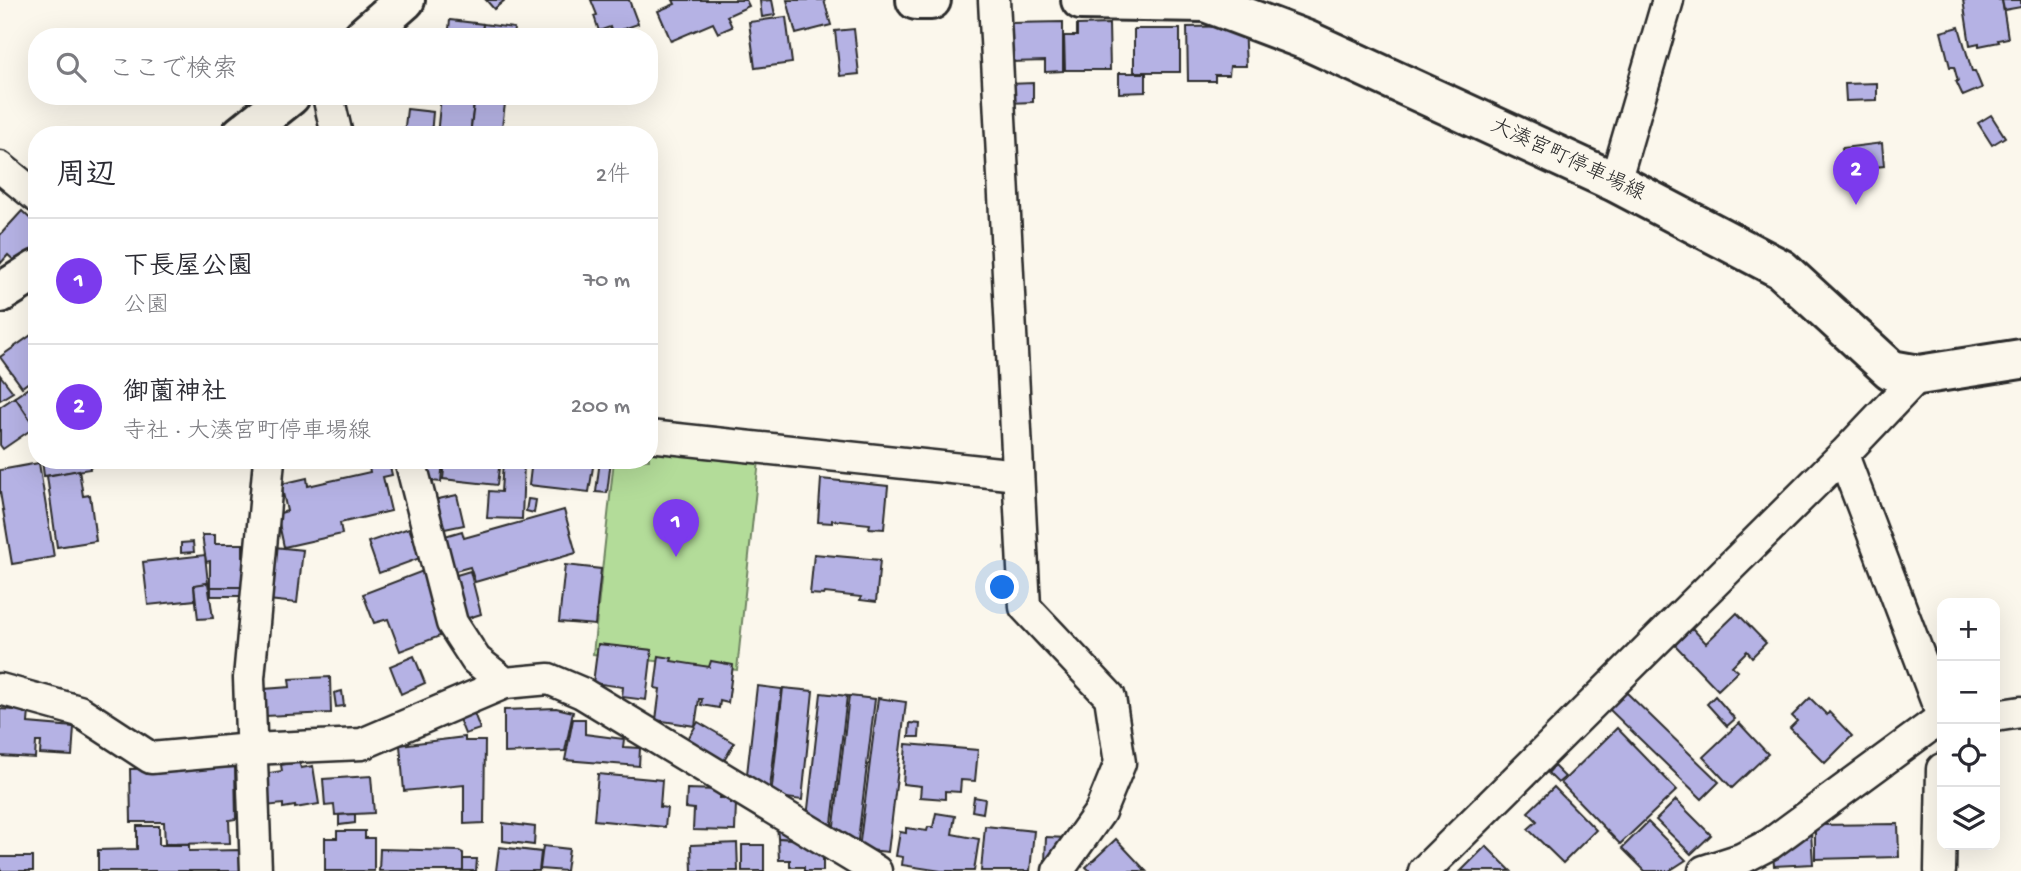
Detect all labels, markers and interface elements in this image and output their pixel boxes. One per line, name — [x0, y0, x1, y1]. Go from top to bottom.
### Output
search box — [28, 28, 658, 105]
icon: search — [52, 48, 90, 86]
text: ここで検索 — [108, 56, 238, 87]
street label: 大湊宮町停車場線 — [1486, 112, 1649, 208]
pin: 2 — [1833, 147, 1879, 205]
text: 周辺 — [56, 160, 116, 195]
text: 2件 — [596, 163, 630, 190]
text: 下長屋公園 — [123, 253, 253, 284]
text: 1 — [74, 268, 84, 295]
text: 70 m — [583, 268, 630, 295]
text: 公園 — [123, 293, 169, 320]
text: 御薗神社 — [123, 379, 227, 410]
text: 2 — [73, 394, 85, 421]
text: 200 m — [571, 394, 630, 421]
text: 寺社 · 大湊宮町停車場線 — [123, 419, 371, 446]
pin: 1 — [653, 499, 699, 557]
your location — [985, 570, 1019, 604]
map controls — [1937, 598, 2000, 850]
button: + — [1937, 598, 2000, 661]
button: − — [1937, 661, 2000, 724]
button: locate — [1937, 724, 2000, 787]
button: layers — [1937, 787, 2000, 850]

